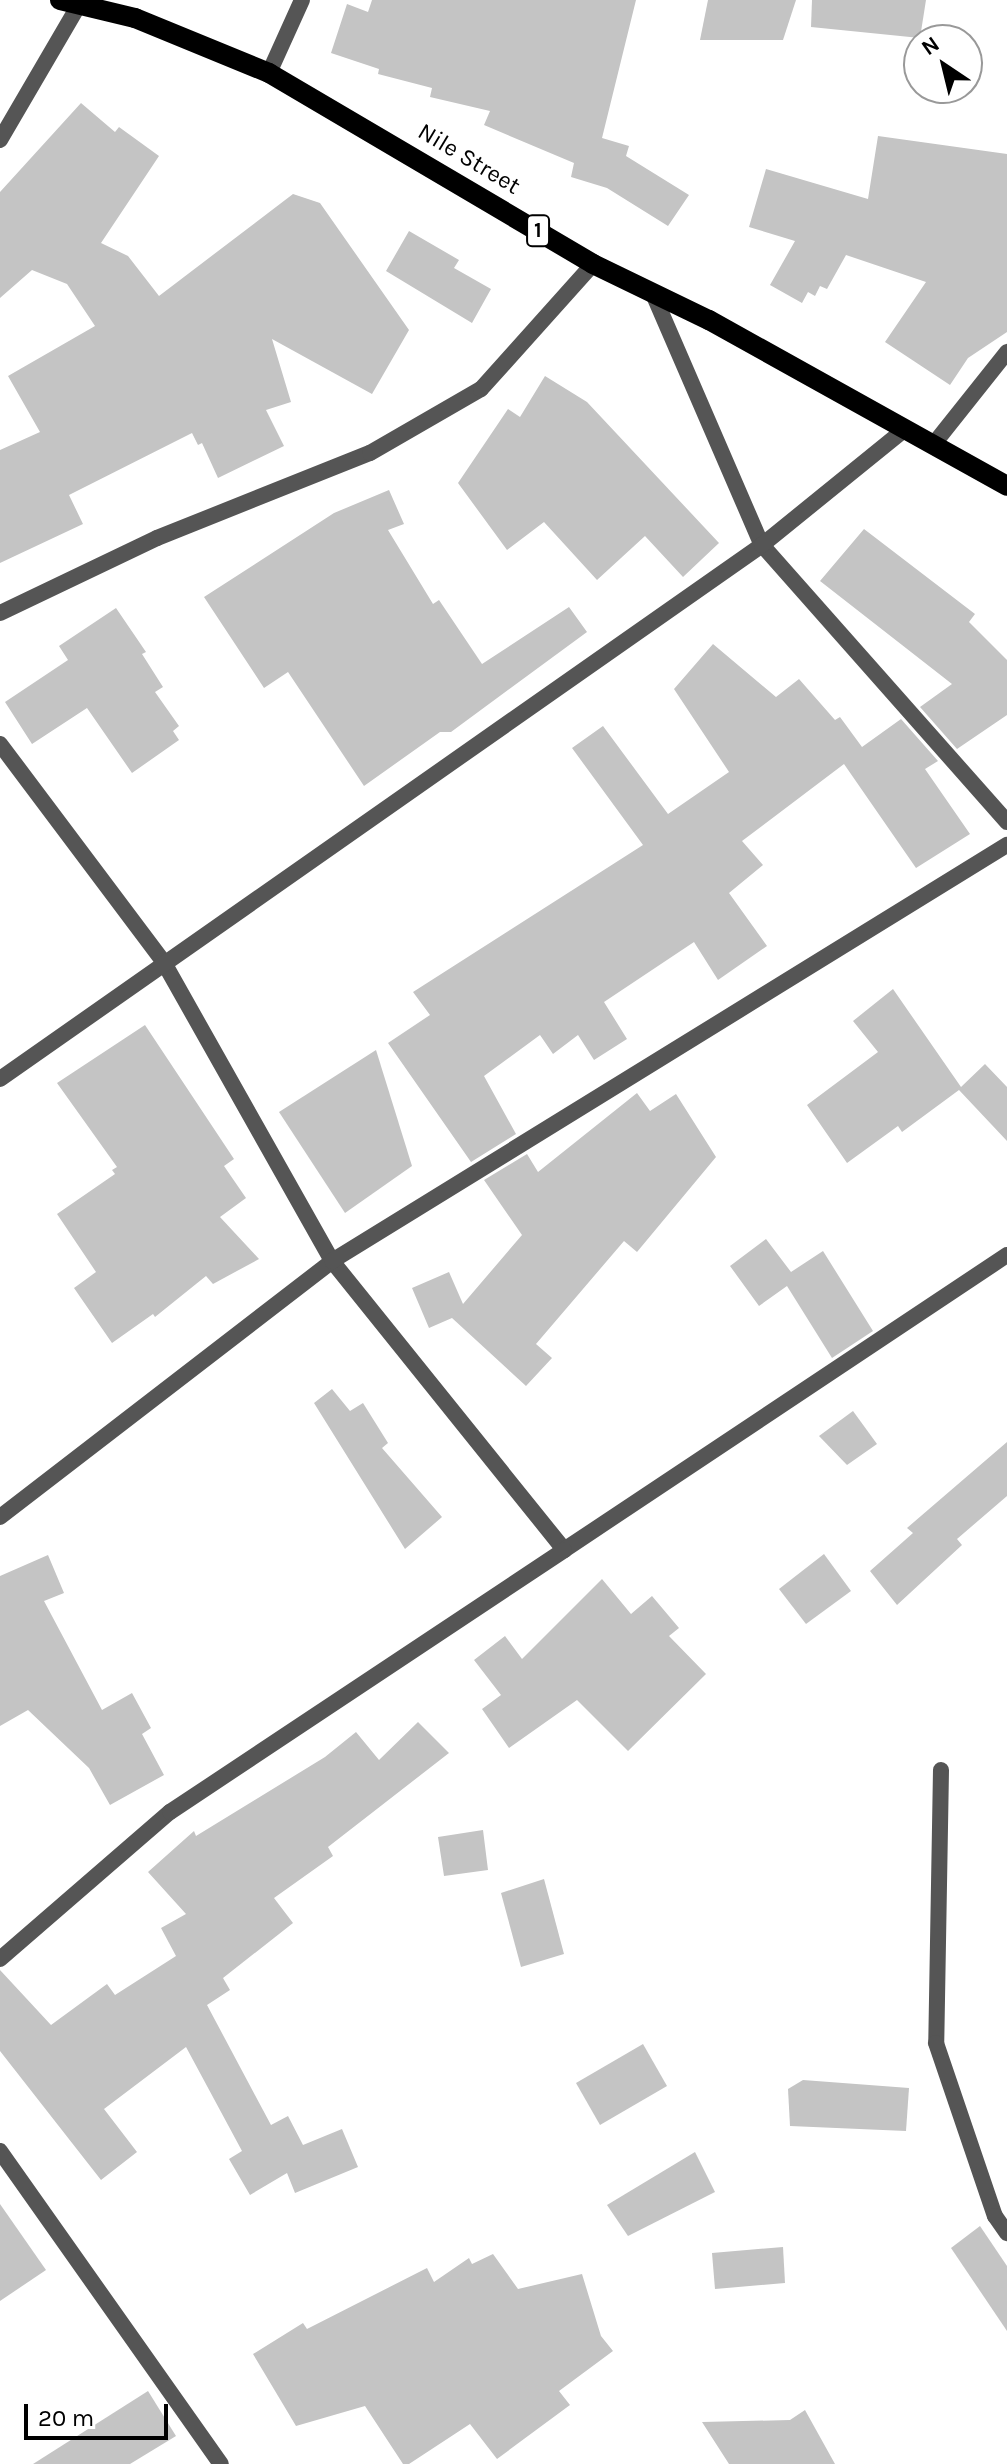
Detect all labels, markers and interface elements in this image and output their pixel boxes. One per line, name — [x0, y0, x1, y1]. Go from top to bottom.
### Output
north arrow — [903, 24, 983, 104]
text: N — [916, 31, 944, 61]
street label: Nile Street — [413, 117, 525, 201]
road number: 1 — [526, 213, 550, 249]
scale bar — [28, 2388, 172, 2438]
text: 20 m — [38, 2404, 94, 2432]

